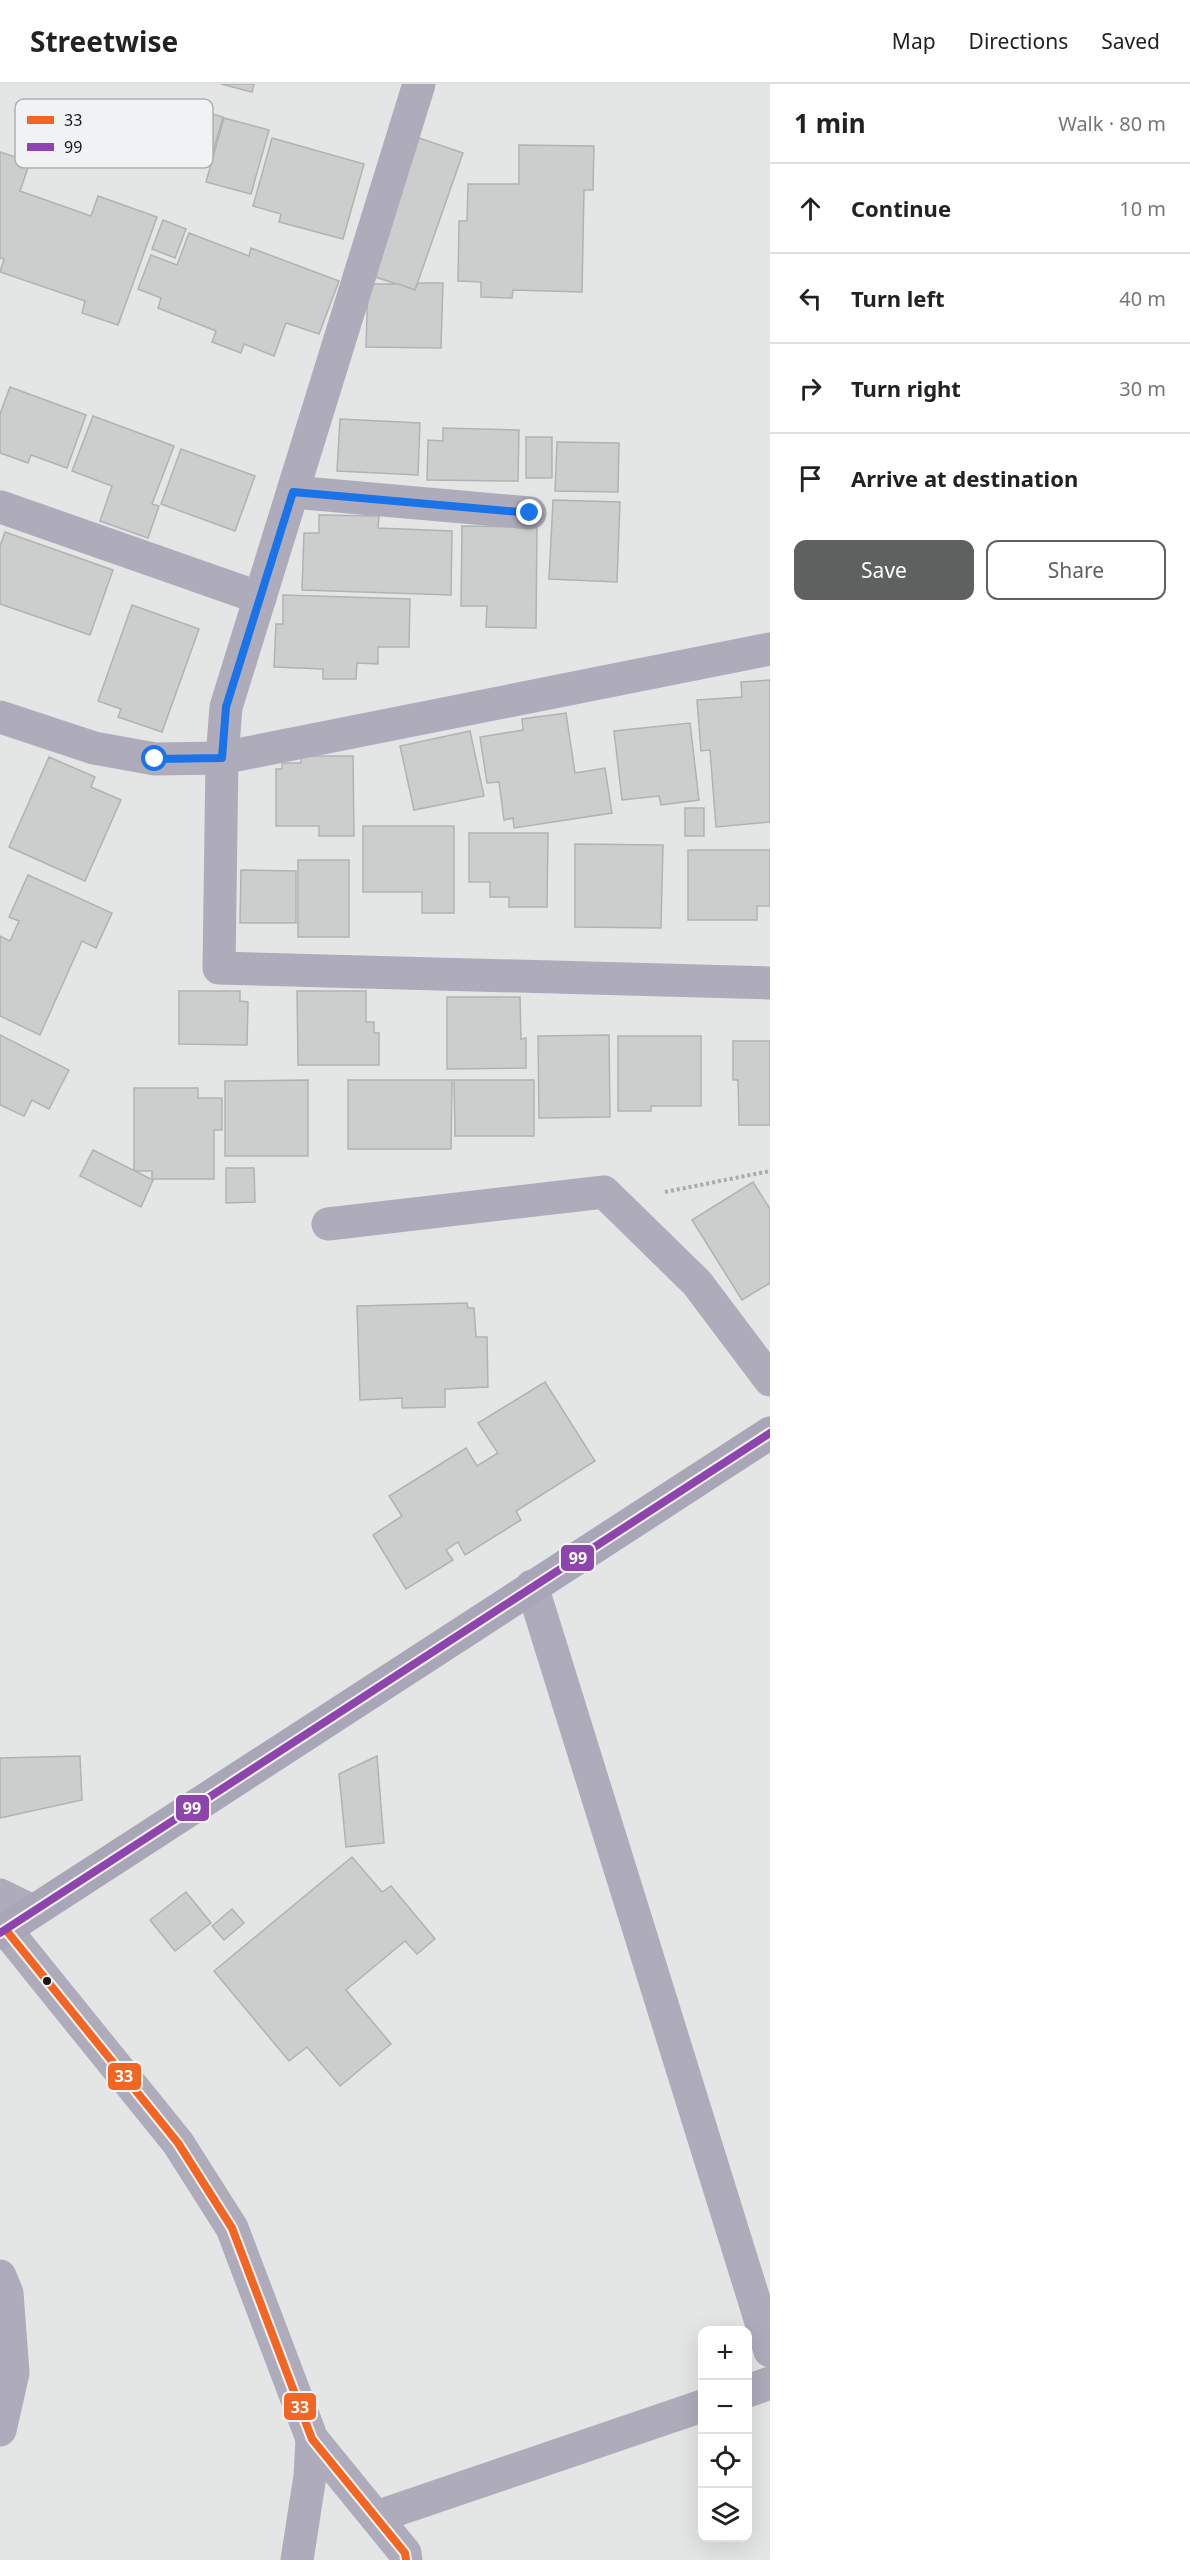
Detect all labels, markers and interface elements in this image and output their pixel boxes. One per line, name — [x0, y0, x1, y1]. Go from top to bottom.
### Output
text: Streetwise — [30, 22, 178, 60]
text: Map — [892, 27, 936, 55]
text: Directions — [969, 27, 1068, 55]
text: Saved — [1101, 27, 1160, 55]
legend — [15, 99, 213, 168]
text: 1 min — [794, 105, 866, 141]
text: 33 — [64, 109, 82, 131]
text: Walk · 80 m — [1058, 110, 1166, 137]
text: 99 — [64, 136, 82, 158]
icon: ahead — [794, 192, 827, 225]
text: Continue — [851, 193, 951, 223]
text: 10 m — [1119, 195, 1166, 222]
icon: left — [794, 282, 827, 315]
text: Turn left — [851, 283, 945, 313]
text: 40 m — [1119, 285, 1166, 312]
icon: right — [794, 372, 827, 405]
text: Turn right — [851, 373, 961, 403]
text: 30 m — [1119, 375, 1166, 402]
icon: arrive — [794, 462, 827, 495]
text: Arrive at destination — [851, 463, 1078, 493]
route end — [516, 499, 542, 525]
button: Save — [794, 540, 974, 600]
button: Share — [986, 540, 1166, 600]
route start — [141, 745, 167, 771]
line badge: 99 — [560, 1544, 595, 1572]
text: 99 — [569, 1547, 587, 1569]
line badge: 99 — [175, 1794, 210, 1822]
text: 99 — [183, 1797, 201, 1819]
unlabelled marker — [41, 1975, 53, 1987]
line badge: 33 — [107, 2062, 142, 2091]
text: 33 — [115, 2065, 133, 2087]
map controls — [698, 2326, 752, 2542]
button: + — [698, 2326, 752, 2380]
button: − — [698, 2380, 752, 2434]
line badge: 33 — [283, 2392, 317, 2421]
text: 33 — [291, 2396, 309, 2418]
button: locate — [698, 2434, 752, 2488]
button: layers — [698, 2488, 752, 2542]

